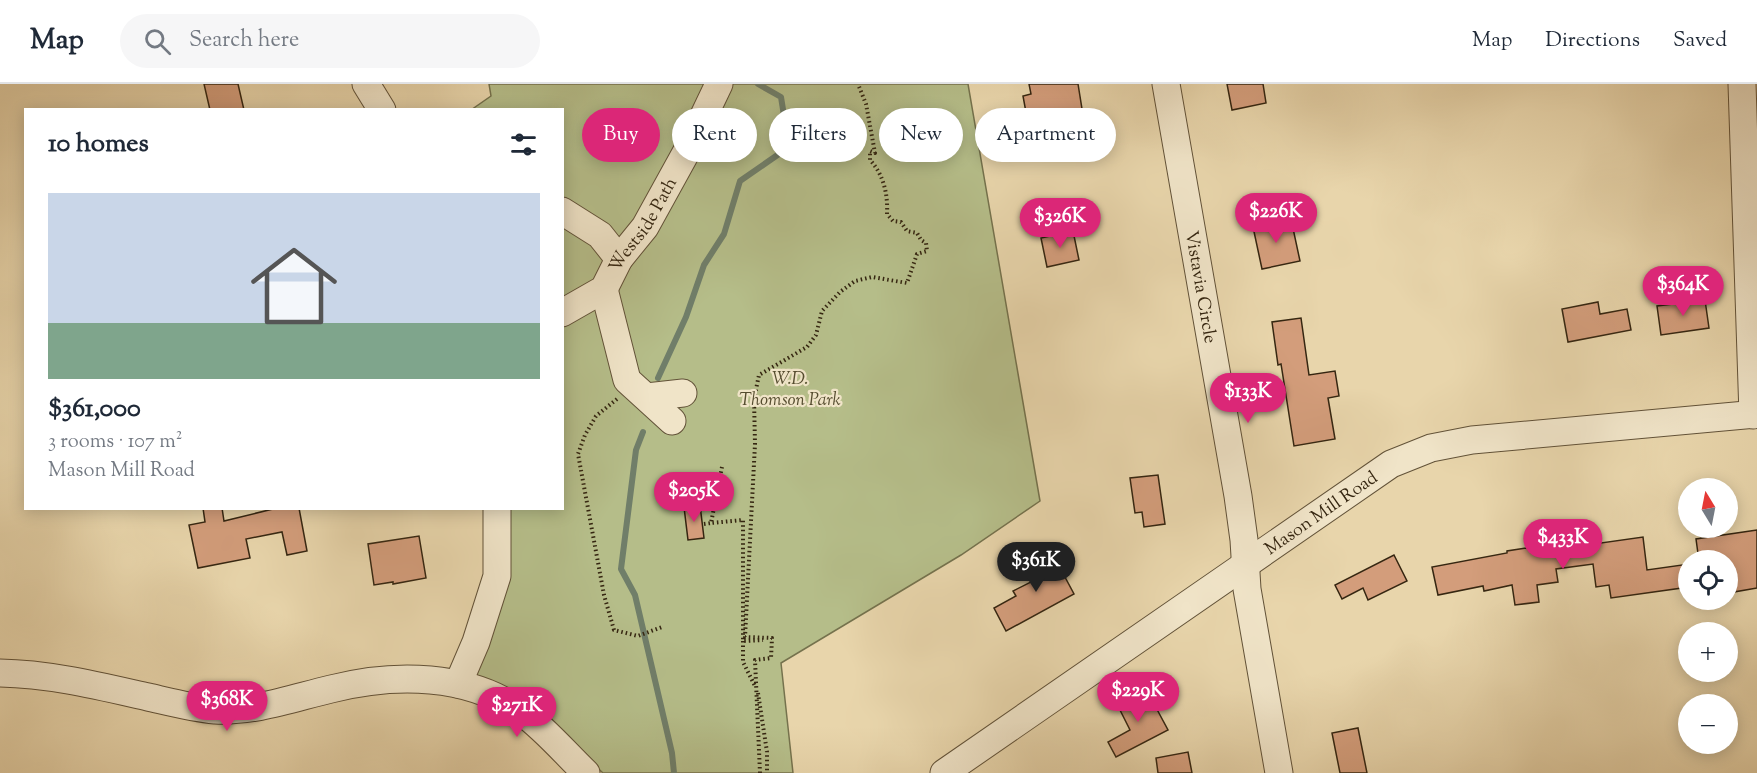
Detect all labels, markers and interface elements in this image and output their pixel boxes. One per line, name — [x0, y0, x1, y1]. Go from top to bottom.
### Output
search box — [120, 14, 540, 68]
text: Map — [30, 21, 84, 61]
icon: search — [141, 25, 174, 58]
text: Search here — [189, 25, 299, 57]
text: Map — [1472, 26, 1512, 56]
text: Directions — [1545, 26, 1640, 56]
text: Saved — [1673, 26, 1727, 56]
chip: Buy — [582, 108, 660, 162]
chip: Rent — [672, 108, 757, 162]
chip: Filters — [769, 108, 867, 162]
chip: New — [879, 108, 963, 162]
chip: Apartment — [975, 108, 1116, 162]
text: 10 homes — [48, 126, 149, 163]
icon: filters — [507, 128, 540, 161]
street label: Westside Path — [604, 173, 685, 277]
pin: $226K — [1234, 193, 1318, 244]
pin: $326K — [1018, 198, 1102, 249]
text: $226K — [1249, 198, 1303, 227]
text: $326K — [1034, 203, 1086, 232]
street label: Vistavia Circle — [1177, 229, 1222, 346]
icon: home — [240, 232, 348, 340]
pin: $364K — [1641, 266, 1725, 317]
text: $364K — [1657, 271, 1709, 300]
park label: W.D. Thomson Park — [739, 367, 841, 414]
pin: $133K — [1206, 373, 1290, 424]
text: $133K — [1224, 378, 1272, 407]
text: $361,000 — [48, 391, 141, 428]
text: 3 rooms · 107 m² — [48, 428, 182, 457]
text: Mason Mill Road — [48, 457, 195, 486]
street label: Mason Mill Road — [1260, 466, 1384, 563]
pin: $205K — [652, 472, 736, 523]
text: $205K — [668, 477, 720, 506]
north arrow — [1678, 478, 1738, 538]
map controls — [1678, 478, 1738, 754]
pin: $433K — [1521, 519, 1605, 570]
text: $433K — [1537, 524, 1589, 553]
pin: $361K — [994, 542, 1078, 593]
text: $361K — [1011, 547, 1061, 576]
button: locate — [1678, 550, 1738, 610]
button: + — [1678, 622, 1738, 682]
pin: $229K — [1096, 672, 1180, 723]
text: $229K — [1111, 677, 1165, 706]
pin: $368K — [185, 681, 269, 732]
text: $368K — [201, 686, 253, 715]
pin: $271K — [475, 687, 559, 738]
text: $271K — [491, 692, 543, 721]
button: − — [1678, 694, 1738, 754]

